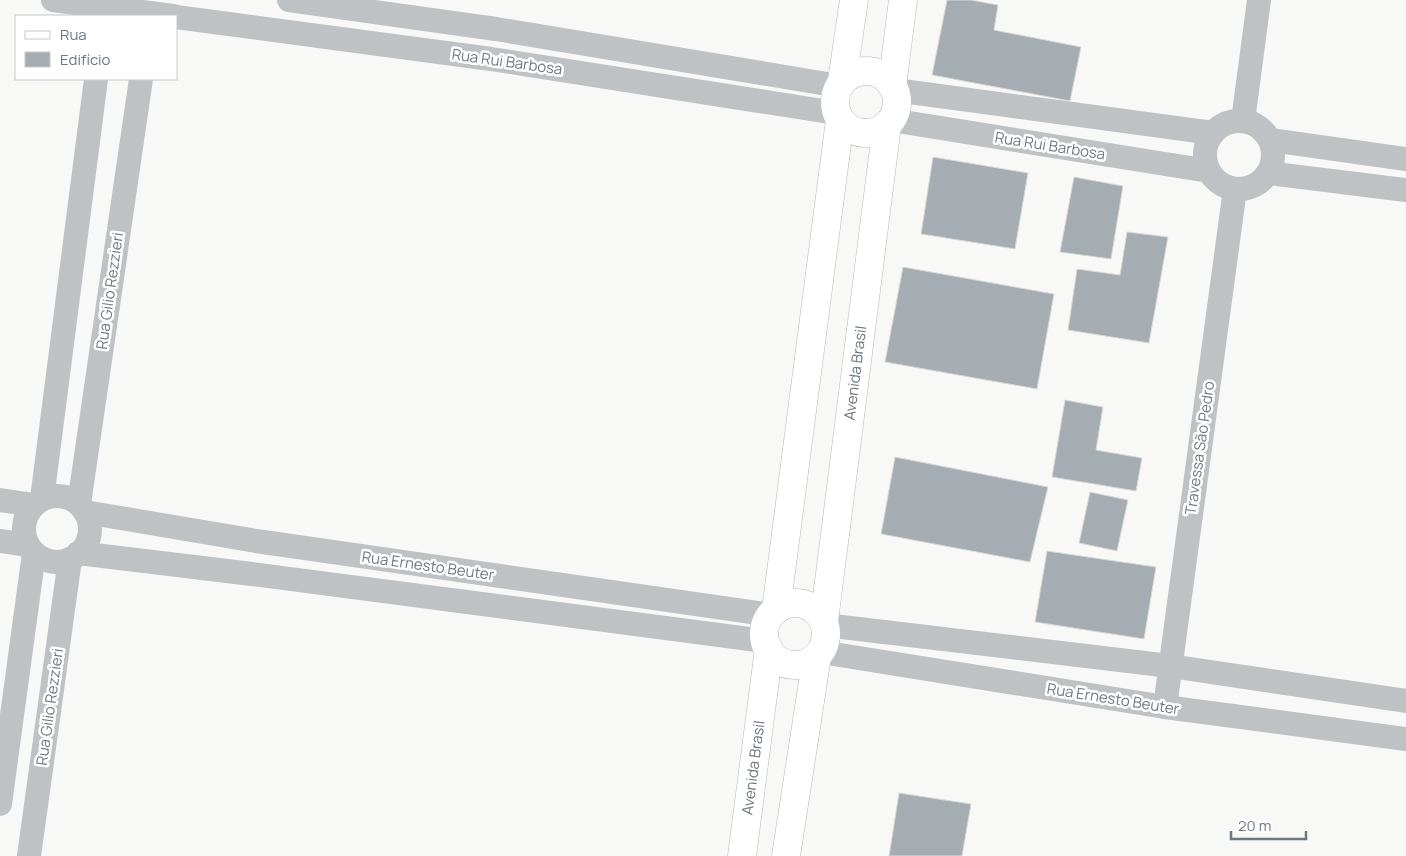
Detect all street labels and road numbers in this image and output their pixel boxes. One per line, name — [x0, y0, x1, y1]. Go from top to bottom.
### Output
street label: Rua Rui Barbosa — [450, 43, 564, 80]
street label: Rua Rui Barbosa — [993, 126, 1107, 165]
street label: Rua Gilio Rezzieri — [91, 231, 128, 351]
street label: Avenida Brasil — [839, 324, 871, 421]
street label: Travessa São Pedro — [1180, 380, 1219, 516]
street label: Rua Ernesto Beuter — [361, 546, 496, 585]
street label: Rua Gilio Rezzieri — [31, 647, 68, 767]
street label: Rua Ernesto Beuter — [1046, 678, 1181, 719]
street label: Avenida Brasil — [736, 719, 770, 816]

